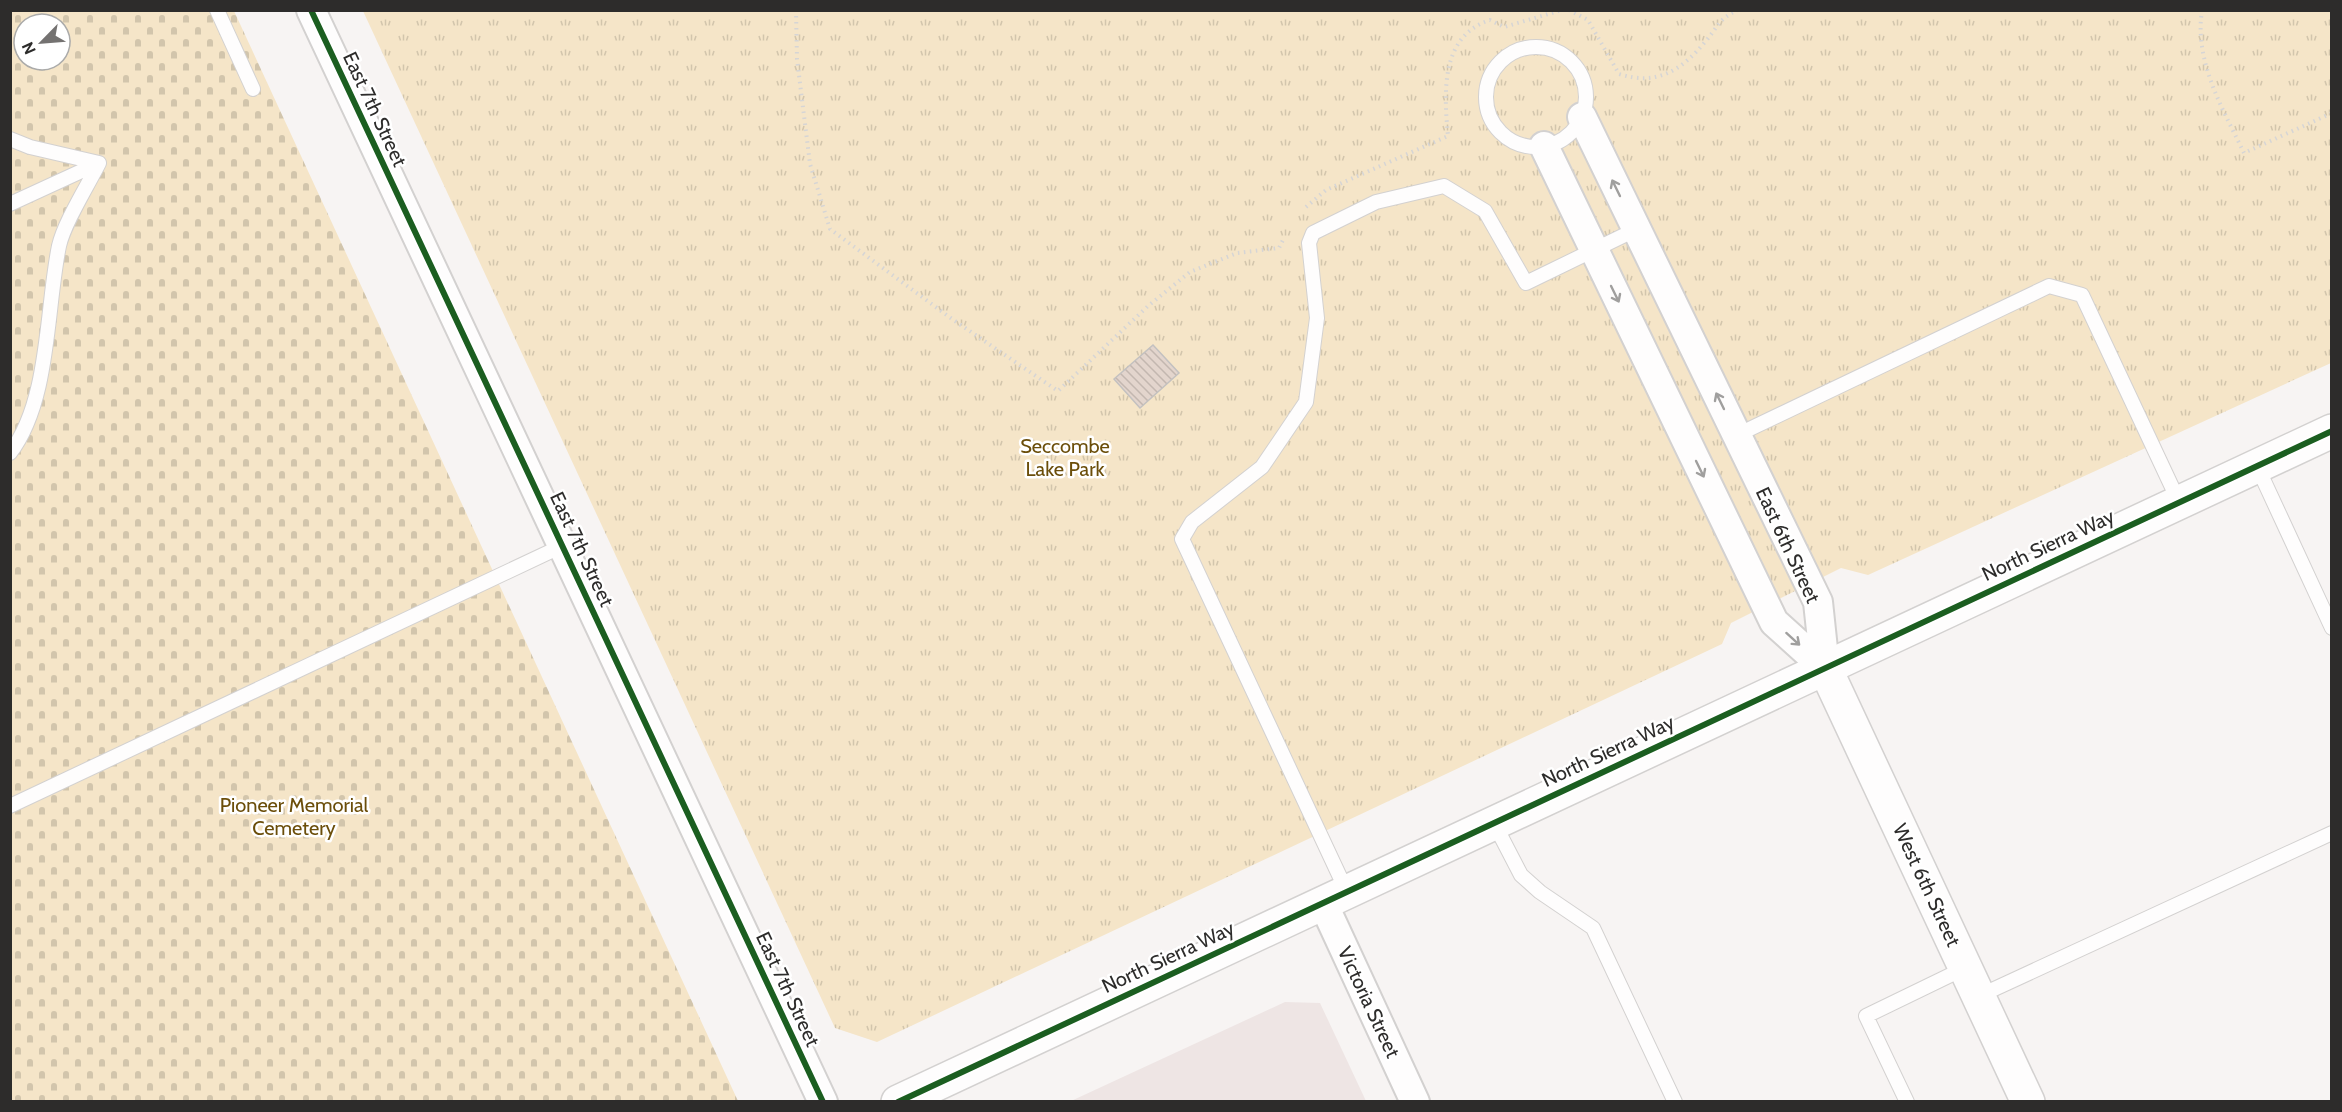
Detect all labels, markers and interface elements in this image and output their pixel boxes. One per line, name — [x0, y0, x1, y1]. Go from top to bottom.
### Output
north arrow — [12, 12, 72, 72]
text: N — [18, 39, 40, 57]
street label: East 7th Street — [338, 48, 412, 170]
one-way arrow — [1610, 179, 1622, 197]
one-way arrow — [1610, 284, 1622, 302]
one-way arrow — [1713, 393, 1725, 411]
park label: Seccombe Lake Park — [1020, 434, 1110, 481]
one-way arrow — [1695, 460, 1707, 478]
street label: East 6th Street — [1751, 483, 1825, 607]
street label: East 7th Street — [545, 488, 619, 610]
street label: North Sierra Way — [1978, 504, 2118, 586]
one-way arrow — [1785, 632, 1800, 646]
street label: North Sierra Way — [1538, 710, 1678, 792]
park label: Pioneer Memorial Cemetery — [220, 793, 369, 840]
street label: West 6th Street — [1888, 820, 1966, 950]
street label: North Sierra Way — [1098, 916, 1238, 998]
street label: East 7th Street — [751, 928, 825, 1050]
street label: Victoria Street — [1333, 942, 1405, 1062]

